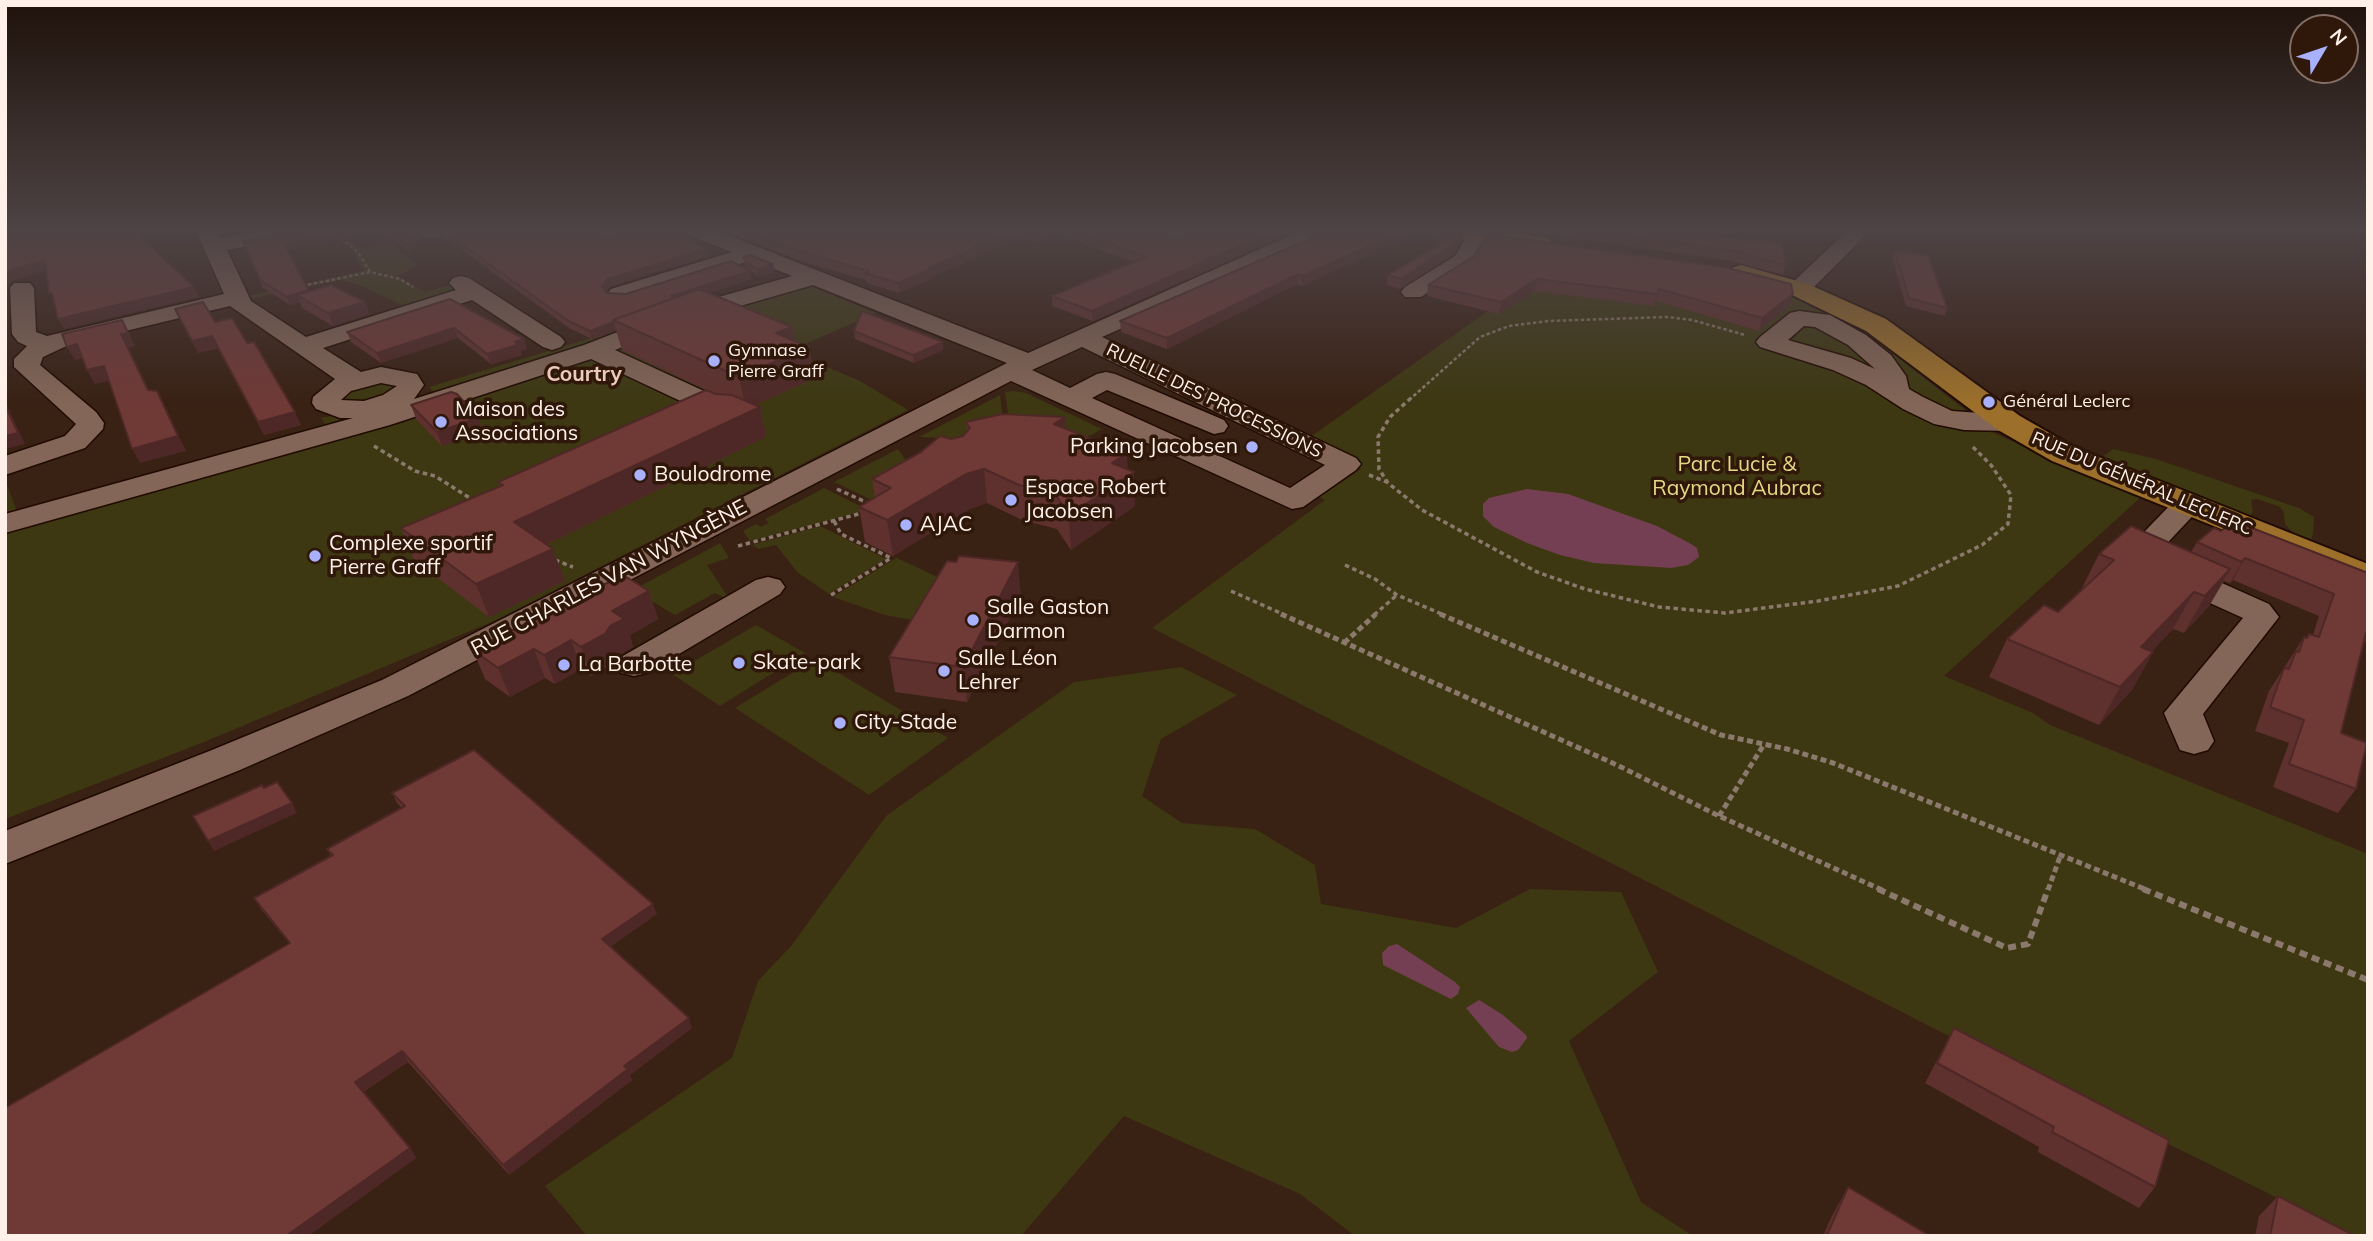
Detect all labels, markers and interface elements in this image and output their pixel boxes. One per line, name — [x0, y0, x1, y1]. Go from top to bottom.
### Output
north arrow — [2289, 14, 2359, 84]
text: N — [2325, 24, 2353, 50]
street label: RUELLE DES PROCESSIONS — [1103, 339, 1325, 463]
place label: Gymnase Pierre Graff — [728, 340, 824, 382]
marker: Gymnase Pierre Graff — [706, 353, 722, 369]
district label: Courtry — [546, 362, 622, 388]
place label: Général Leclerc — [2003, 391, 2130, 413]
marker: Général Leclerc — [1981, 394, 1997, 410]
place label: Maison des Associations — [455, 397, 578, 447]
marker: Maison des Associations — [433, 414, 449, 430]
street label: RUE DU GÉNÉRAL LECLERC — [2028, 428, 2256, 540]
place label: Parking Jacobsen — [1070, 434, 1238, 460]
marker: Parking Jacobsen — [1244, 439, 1260, 455]
park label: Parc Lucie & Raymond Aubrac — [1652, 452, 1822, 502]
place label: Boulodrome — [654, 462, 771, 488]
marker: Boulodrome — [632, 467, 648, 483]
place label: Espace Robert Jacobsen — [1025, 475, 1166, 525]
marker: Espace Robert Jacobsen — [1003, 492, 1019, 508]
street label: RUE CHARLES VAN WYNGÈNE — [467, 494, 751, 662]
place label: AJAC — [920, 512, 972, 538]
marker: AJAC — [898, 517, 914, 533]
place label: Complexe sportif Pierre Graff — [329, 531, 493, 581]
marker: Complexe sportif Pierre Graff — [307, 548, 323, 564]
place label: Salle Gaston Darmon — [987, 595, 1109, 645]
marker: Salle Gaston Darmon — [965, 612, 981, 628]
place label: Salle Léon Lehrer — [958, 646, 1058, 696]
place label: Skate-park — [753, 650, 861, 676]
place label: La Barbotte — [578, 652, 692, 678]
marker: Skate-park — [731, 655, 747, 671]
marker: La Barbotte — [556, 657, 572, 673]
marker: Salle Léon Lehrer — [936, 663, 952, 679]
place label: City-Stade — [854, 710, 957, 736]
marker: City-Stade — [832, 715, 848, 731]

